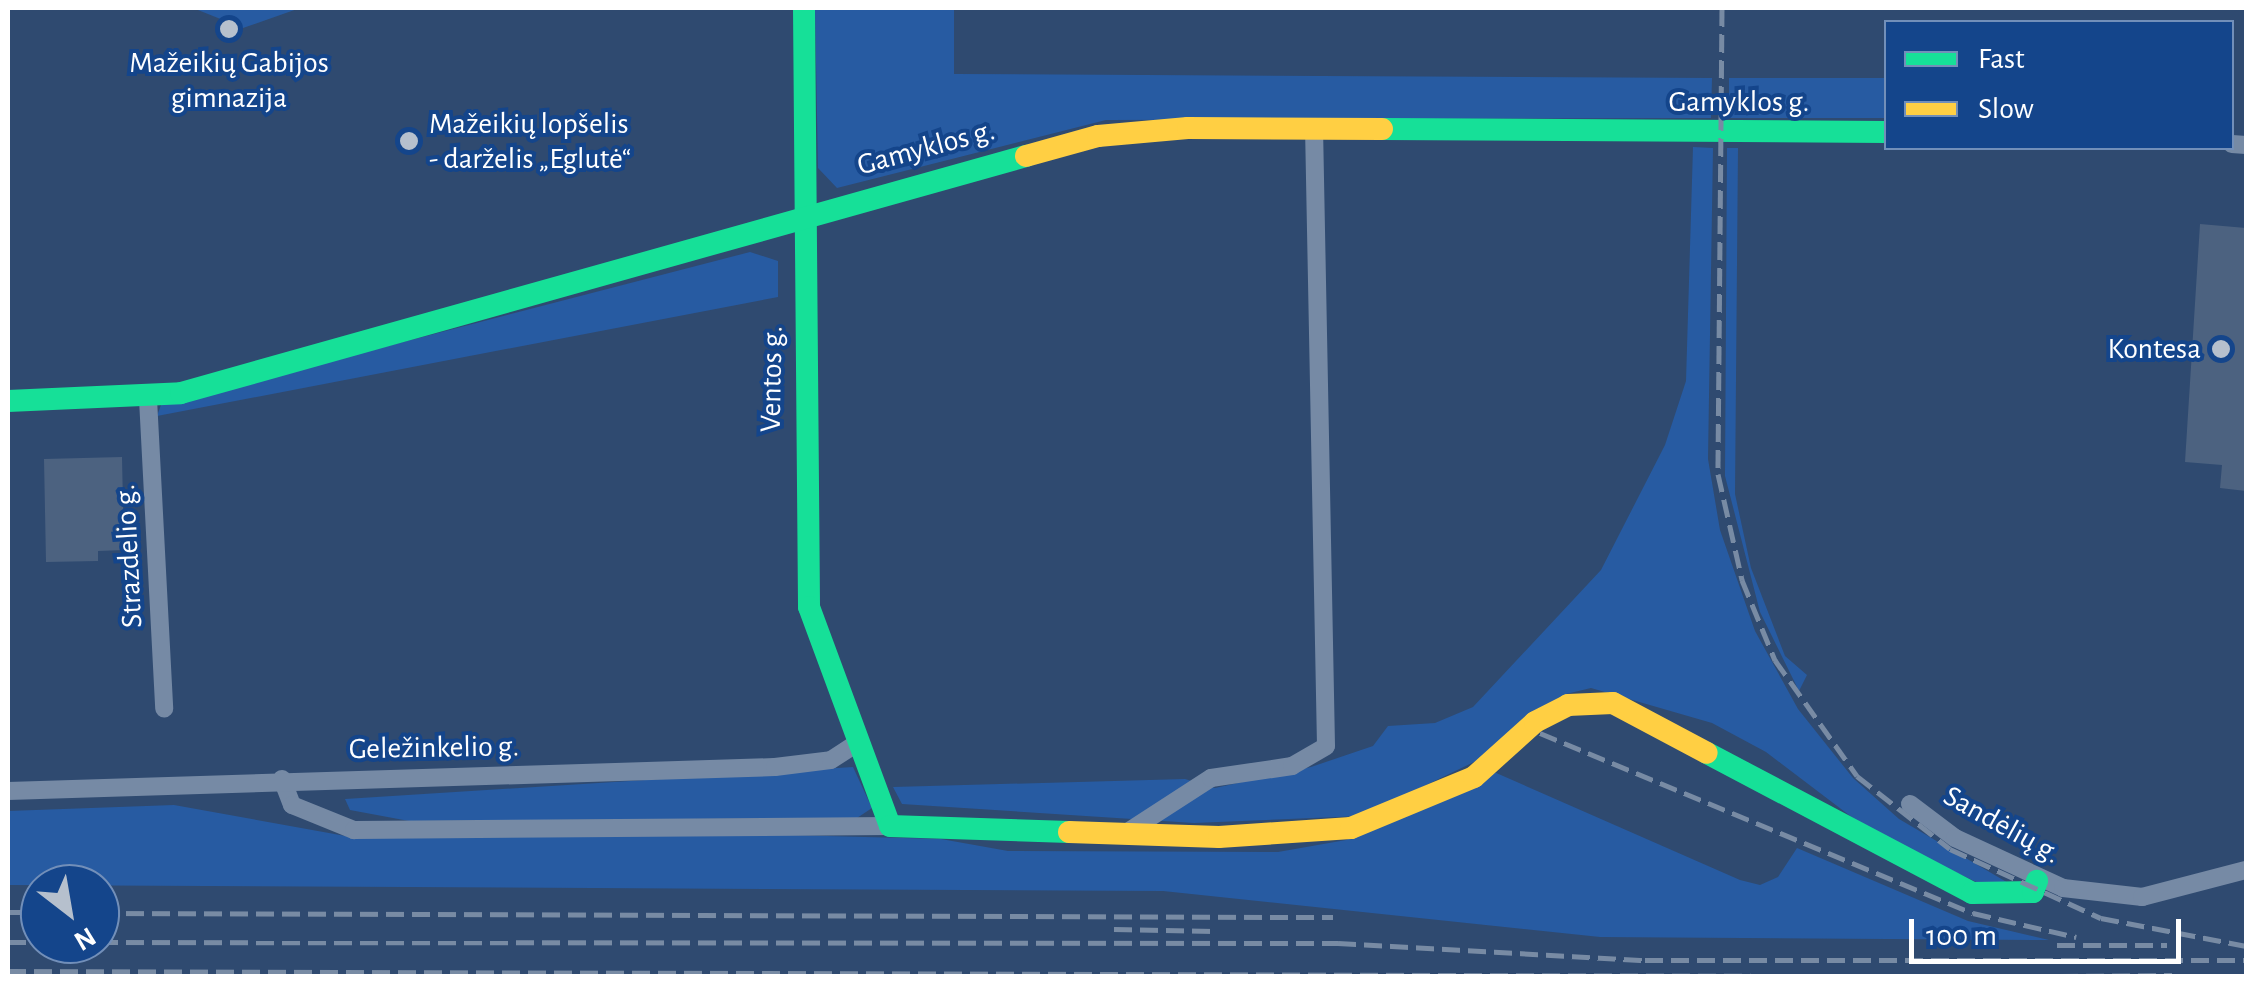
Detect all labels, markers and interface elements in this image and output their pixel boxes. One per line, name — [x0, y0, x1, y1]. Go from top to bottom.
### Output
marker: Mažeikių Gabijos gimnazija — [218, 18, 240, 40]
legend — [1884, 20, 2234, 150]
text: Fast — [1978, 44, 2025, 74]
place label: Mažeikių Gabijos gimnazija — [129, 45, 329, 116]
street label: Gamyklos g. — [1669, 84, 1809, 120]
text: Slow — [1978, 94, 2034, 124]
place label: Mažeikių lopšelis - darželis „Eglutė“ — [429, 106, 631, 176]
street label: Gamyklos g. — [853, 112, 999, 184]
marker: Mažeikių lopšelis - darželis „Eglutė“ — [398, 130, 420, 152]
street label: Ventos g. — [753, 326, 791, 432]
place label: Kontesa — [2107, 331, 2201, 367]
marker: Kontesa — [2210, 338, 2232, 360]
street label: Strazdelio g. — [107, 483, 151, 629]
street label: Geležinkelio g. — [348, 729, 520, 767]
street label: Sandėlių g. — [1937, 778, 2067, 872]
north arrow — [20, 864, 120, 964]
scale bar — [1914, 899, 2186, 961]
text: N — [69, 921, 100, 955]
text: 100 m — [1926, 921, 1997, 951]

